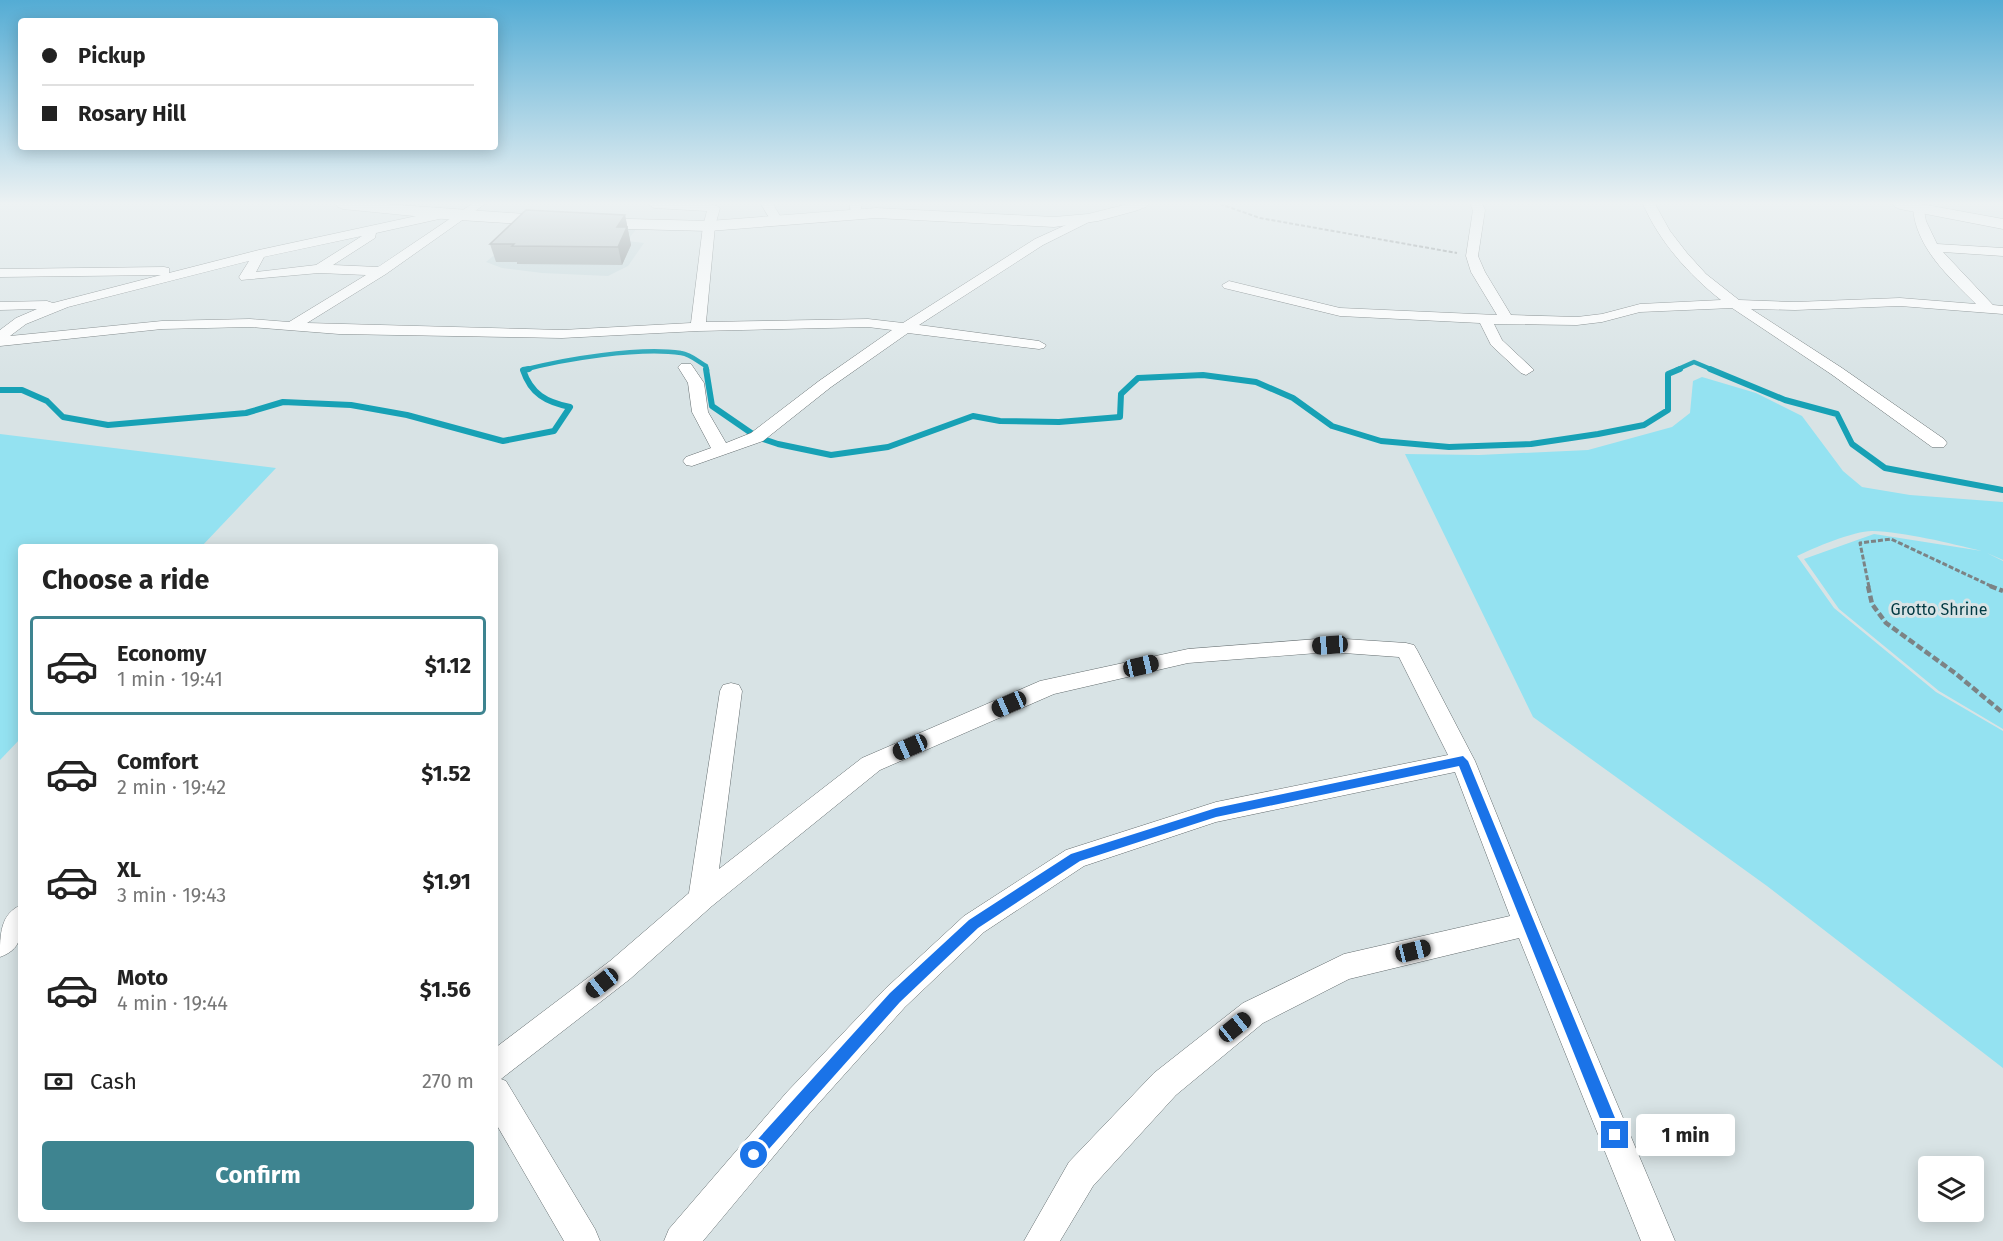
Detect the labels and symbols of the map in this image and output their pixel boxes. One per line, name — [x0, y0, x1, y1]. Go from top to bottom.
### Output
park label: Grotto Shrine — [1891, 600, 1987, 619]
car — [1311, 635, 1349, 655]
car — [1121, 653, 1161, 679]
car — [989, 688, 1029, 720]
car — [890, 731, 930, 763]
car — [1393, 938, 1433, 964]
car — [582, 965, 622, 1001]
car — [1215, 1009, 1255, 1045]
callout: 1 min — [1636, 1114, 1735, 1156]
route end — [1601, 1121, 1628, 1148]
route start — [740, 1141, 767, 1168]

